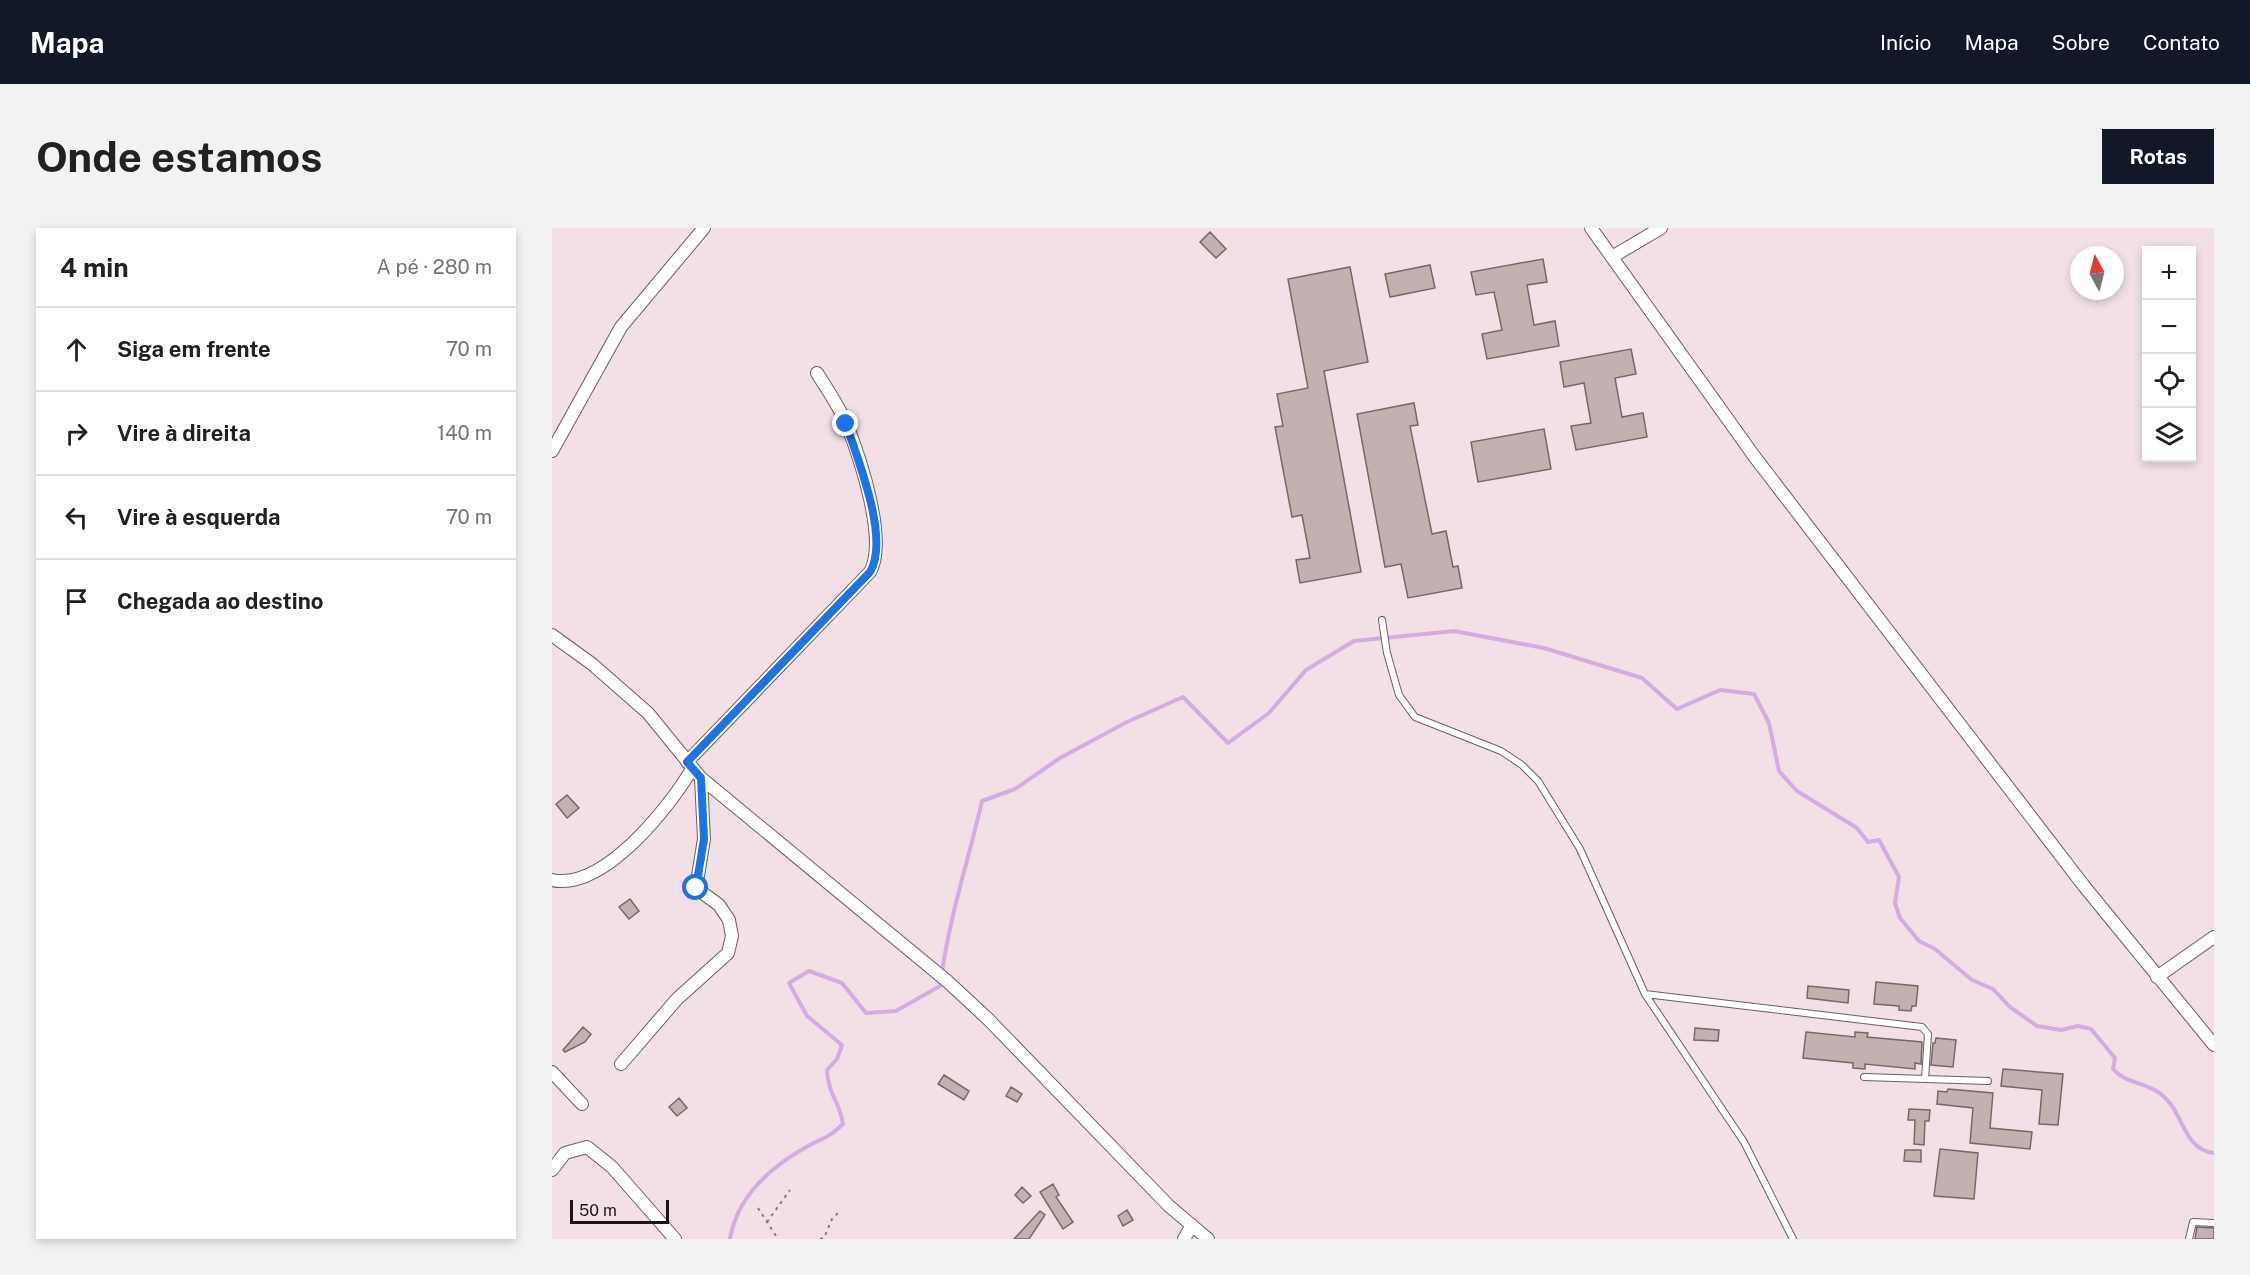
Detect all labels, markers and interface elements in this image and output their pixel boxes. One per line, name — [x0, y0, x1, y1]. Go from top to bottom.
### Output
text: Mapa — [30, 26, 104, 59]
text: Início — [1880, 30, 1931, 55]
text: Mapa — [1964, 30, 2019, 55]
text: Sobre — [2052, 30, 2110, 55]
text: Contato — [2143, 30, 2220, 55]
button: Rotas — [2102, 129, 2214, 184]
text: Onde estamos — [36, 132, 322, 181]
north arrow — [2070, 246, 2124, 300]
map controls — [2142, 246, 2196, 462]
button: + — [2142, 246, 2196, 300]
text: 4 min — [60, 252, 129, 283]
text: A pé · 280 m — [377, 255, 492, 279]
button: − — [2142, 300, 2196, 354]
icon: ahead — [60, 333, 93, 366]
text: Siga em frente — [117, 336, 271, 362]
text: 70 m — [446, 337, 492, 361]
button: locate — [2142, 354, 2196, 408]
button: layers — [2142, 408, 2196, 462]
route end — [832, 410, 858, 436]
icon: right — [60, 417, 93, 450]
text: Vire à direita — [117, 420, 251, 446]
text: 140 m — [437, 421, 492, 445]
icon: left — [60, 501, 93, 534]
text: Vire à esquerda — [117, 504, 281, 530]
text: 70 m — [446, 505, 492, 529]
icon: arrive — [60, 585, 93, 618]
text: Chegada ao destino — [117, 588, 323, 614]
route start — [682, 874, 708, 900]
scale bar — [570, 1197, 669, 1224]
text: 50 m — [579, 1201, 617, 1220]

